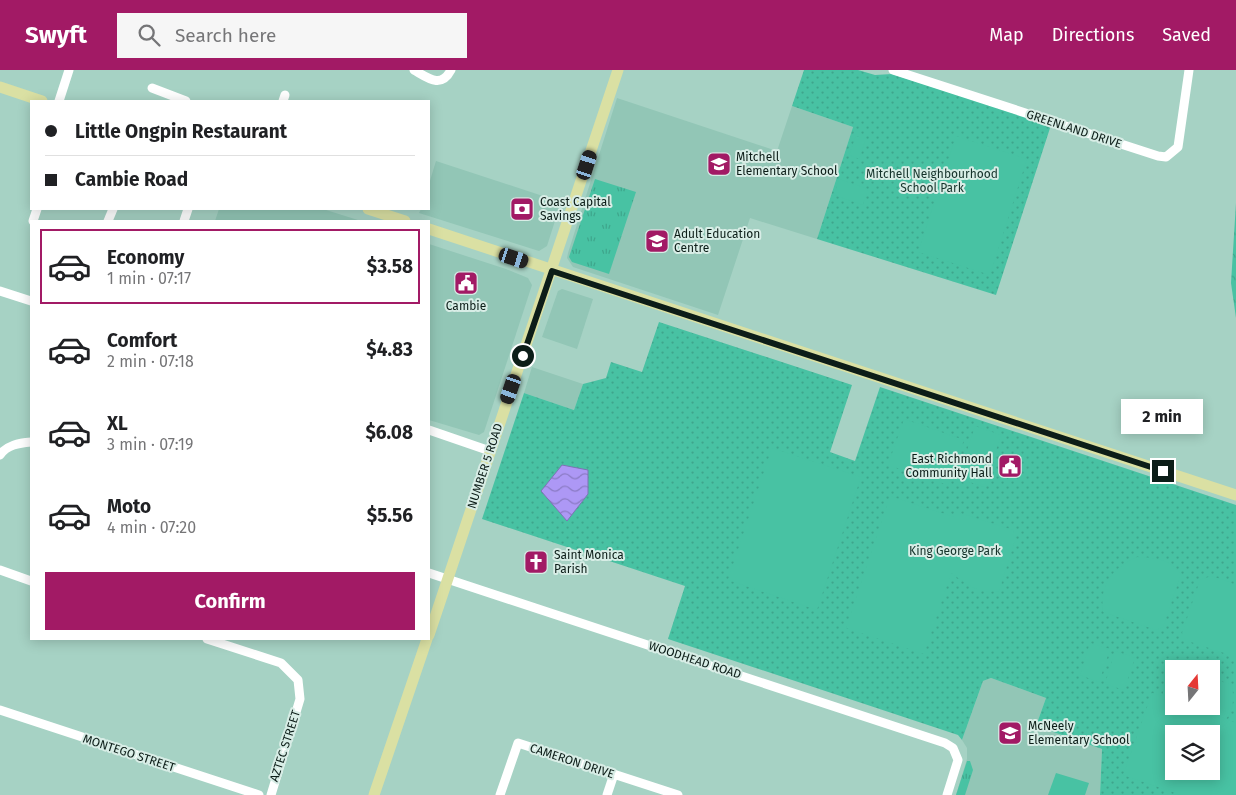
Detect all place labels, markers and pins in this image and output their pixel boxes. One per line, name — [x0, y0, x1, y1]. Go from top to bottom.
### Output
place label: Mitchell Elementary School — [736, 150, 838, 178]
school or university icon: Mitchell Elementary School — [706, 151, 732, 177]
place label: Coast Capital Savings — [540, 195, 611, 223]
bank icon: Coast Capital Savings — [509, 196, 535, 222]
place label: Adult Education Centre — [674, 227, 760, 255]
school or university icon: Adult Education Centre — [644, 228, 670, 254]
public building icon: Cambie — [453, 270, 479, 296]
place label: Cambie — [446, 299, 486, 313]
place label: East Richmond Community Hall — [906, 452, 992, 480]
public building icon: East Richmond Community Hall — [997, 453, 1023, 479]
place label: Saint Monica Parish — [554, 548, 624, 576]
church icon: Saint Monica Parish — [523, 549, 549, 575]
place label: McNeely Elementary School — [1028, 719, 1130, 747]
school or university icon: McNeely Elementary School — [997, 720, 1023, 746]

